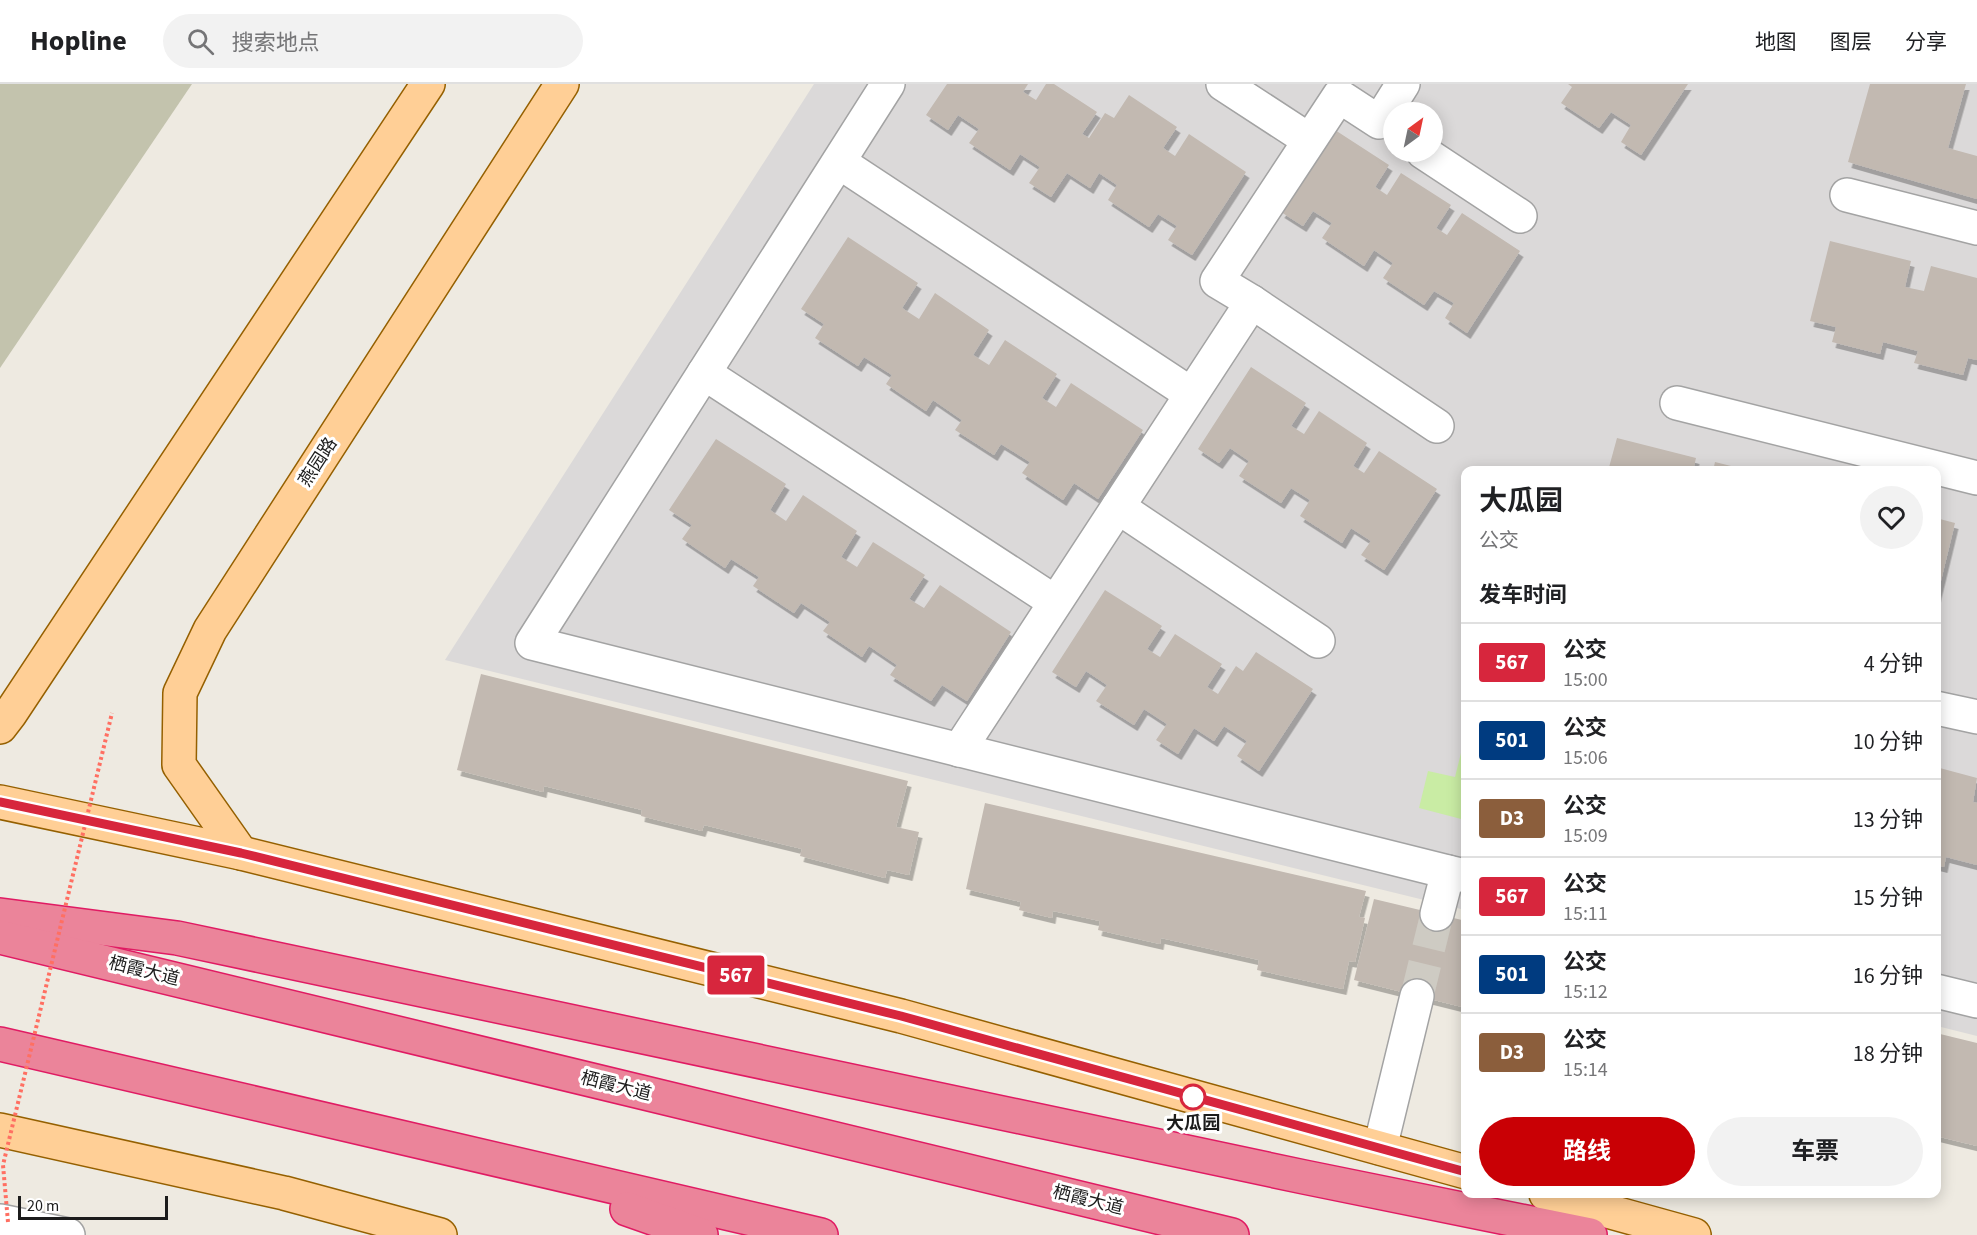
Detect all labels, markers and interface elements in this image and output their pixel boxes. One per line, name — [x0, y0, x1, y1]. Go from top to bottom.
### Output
search box — [163, 14, 583, 68]
text: Hopline — [30, 21, 127, 61]
icon: search — [184, 25, 217, 58]
text: 搜索地点 — [232, 27, 320, 59]
text: 地图 — [1755, 27, 1797, 57]
text: 图层 — [1830, 27, 1872, 57]
text: 分享 — [1905, 27, 1947, 57]
north arrow — [1383, 102, 1443, 162]
map controls — [1383, 102, 1443, 162]
street label: 燕园路 — [293, 433, 343, 491]
text: 大瓜园 — [1479, 481, 1563, 521]
button: heart — [1860, 486, 1923, 549]
text: 公交 — [1479, 527, 1519, 555]
text: 发车时间 — [1479, 579, 1567, 611]
text: 公交 — [1563, 634, 1607, 666]
text: 567 — [1495, 647, 1529, 677]
text: 4 分钟 — [1864, 648, 1923, 680]
text: 15:00 — [1563, 666, 1608, 694]
text: 公交 — [1563, 712, 1607, 744]
text: 501 — [1495, 725, 1529, 755]
text: 10 分钟 — [1853, 726, 1923, 758]
text: 15:06 — [1563, 744, 1608, 772]
text: 公交 — [1563, 790, 1607, 822]
text: D3 — [1500, 803, 1524, 833]
text: 13 分钟 — [1853, 804, 1923, 836]
text: 15:09 — [1563, 822, 1608, 850]
text: 公交 — [1563, 868, 1607, 900]
text: 567 — [1495, 881, 1529, 911]
text: 15 分钟 — [1853, 882, 1923, 914]
text: 15:11 — [1563, 900, 1608, 928]
text: 公交 — [1563, 946, 1607, 978]
street label: 栖霞大道 — [106, 950, 182, 992]
line badge: 567 — [702, 956, 771, 994]
text: 501 — [1495, 959, 1529, 989]
text: 567 — [719, 960, 753, 990]
text: 16 分钟 — [1853, 960, 1923, 992]
text: 15:12 — [1563, 978, 1608, 1006]
text: 公交 — [1563, 1024, 1607, 1056]
text: D3 — [1500, 1037, 1524, 1067]
text: 18 分钟 — [1853, 1038, 1923, 1070]
text: 15:14 — [1563, 1056, 1608, 1084]
street label: 栖霞大道 — [578, 1065, 654, 1107]
marker: 大瓜园 — [1180, 1084, 1206, 1110]
place label: 大瓜园 — [1166, 1111, 1220, 1136]
button: 路线 — [1479, 1117, 1695, 1186]
button: 车票 — [1707, 1117, 1923, 1186]
street label: 栖霞大道 — [1050, 1179, 1126, 1221]
scale bar — [18, 1193, 168, 1220]
text: 20 m — [27, 1195, 59, 1217]

